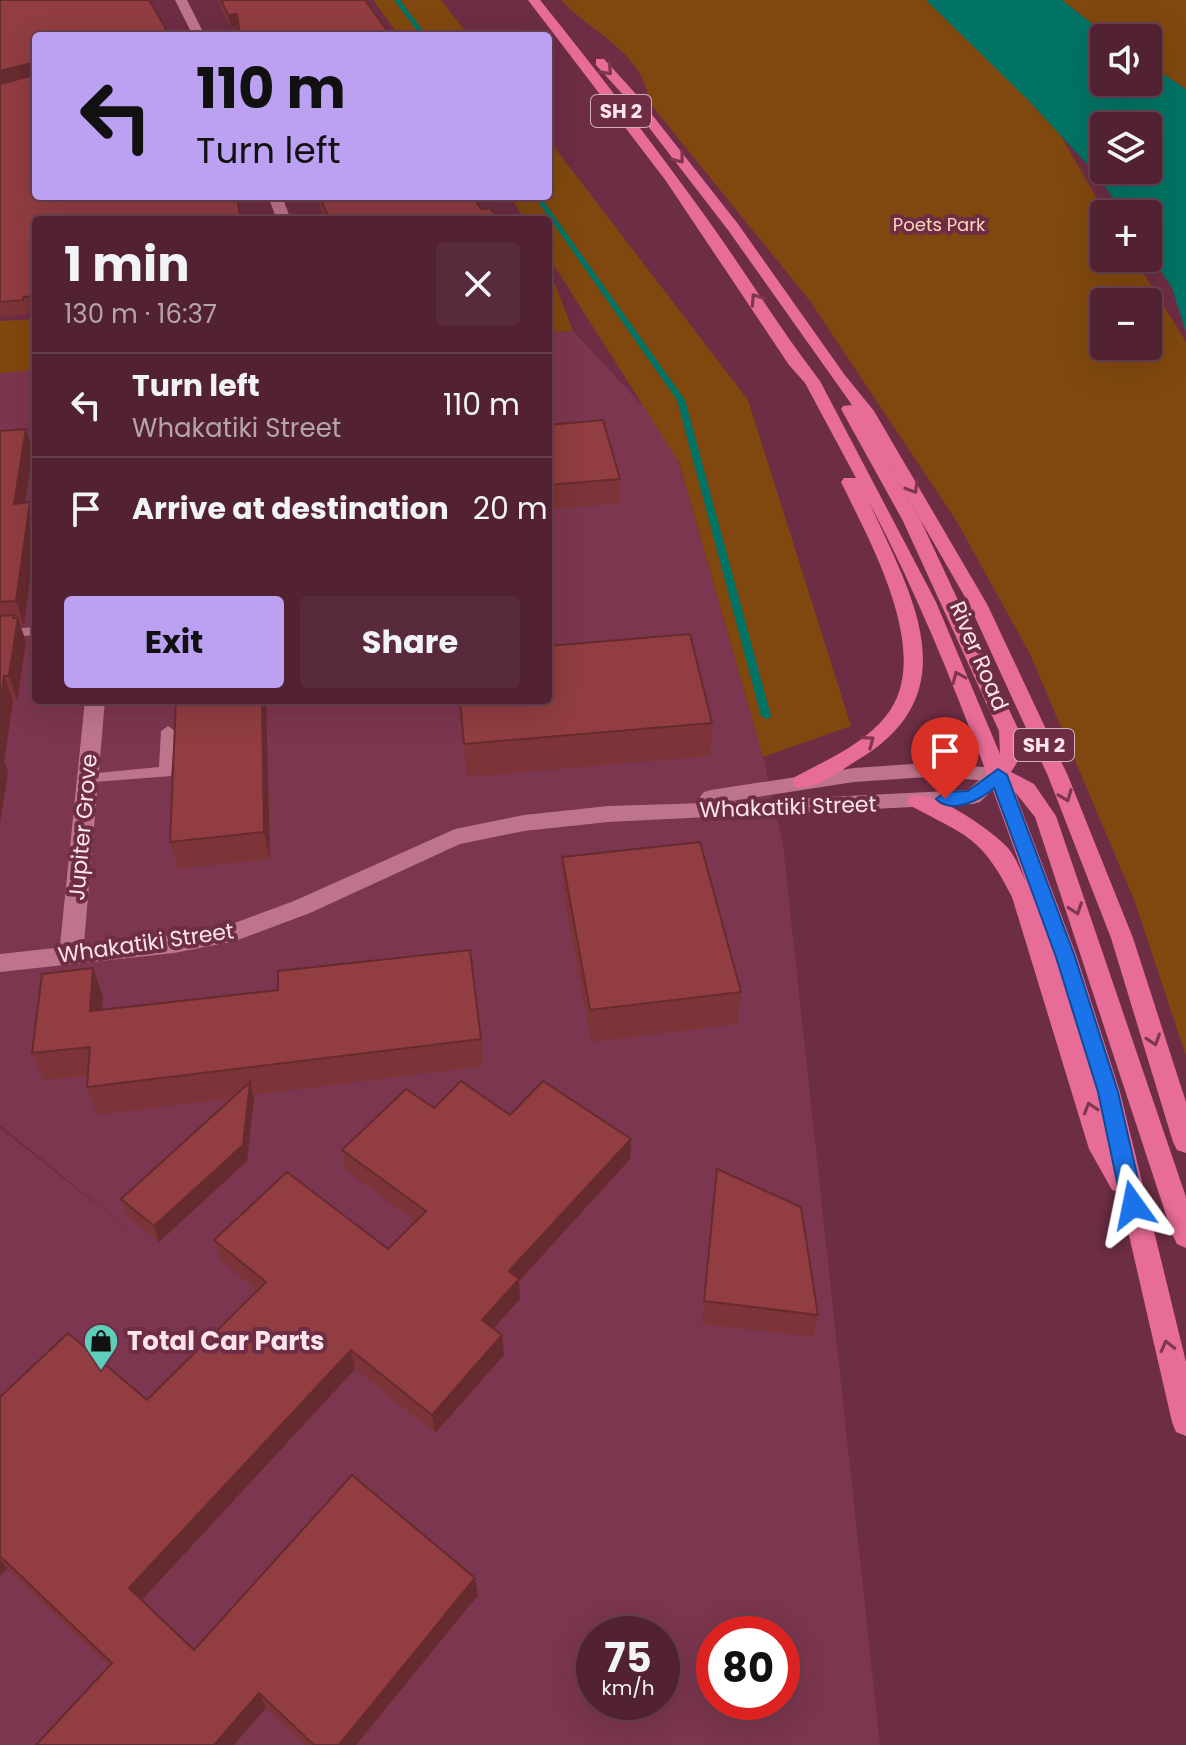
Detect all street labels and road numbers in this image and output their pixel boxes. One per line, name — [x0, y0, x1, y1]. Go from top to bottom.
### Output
road number: SH 2 — [591, 95, 651, 127]
street label: River Road — [942, 597, 1016, 715]
road number: SH 2 — [1014, 729, 1074, 761]
street label: Jupiter Grove — [61, 752, 105, 902]
street label: Whakatiki Street — [699, 788, 877, 826]
street label: Whakatiki Street — [56, 915, 236, 971]

